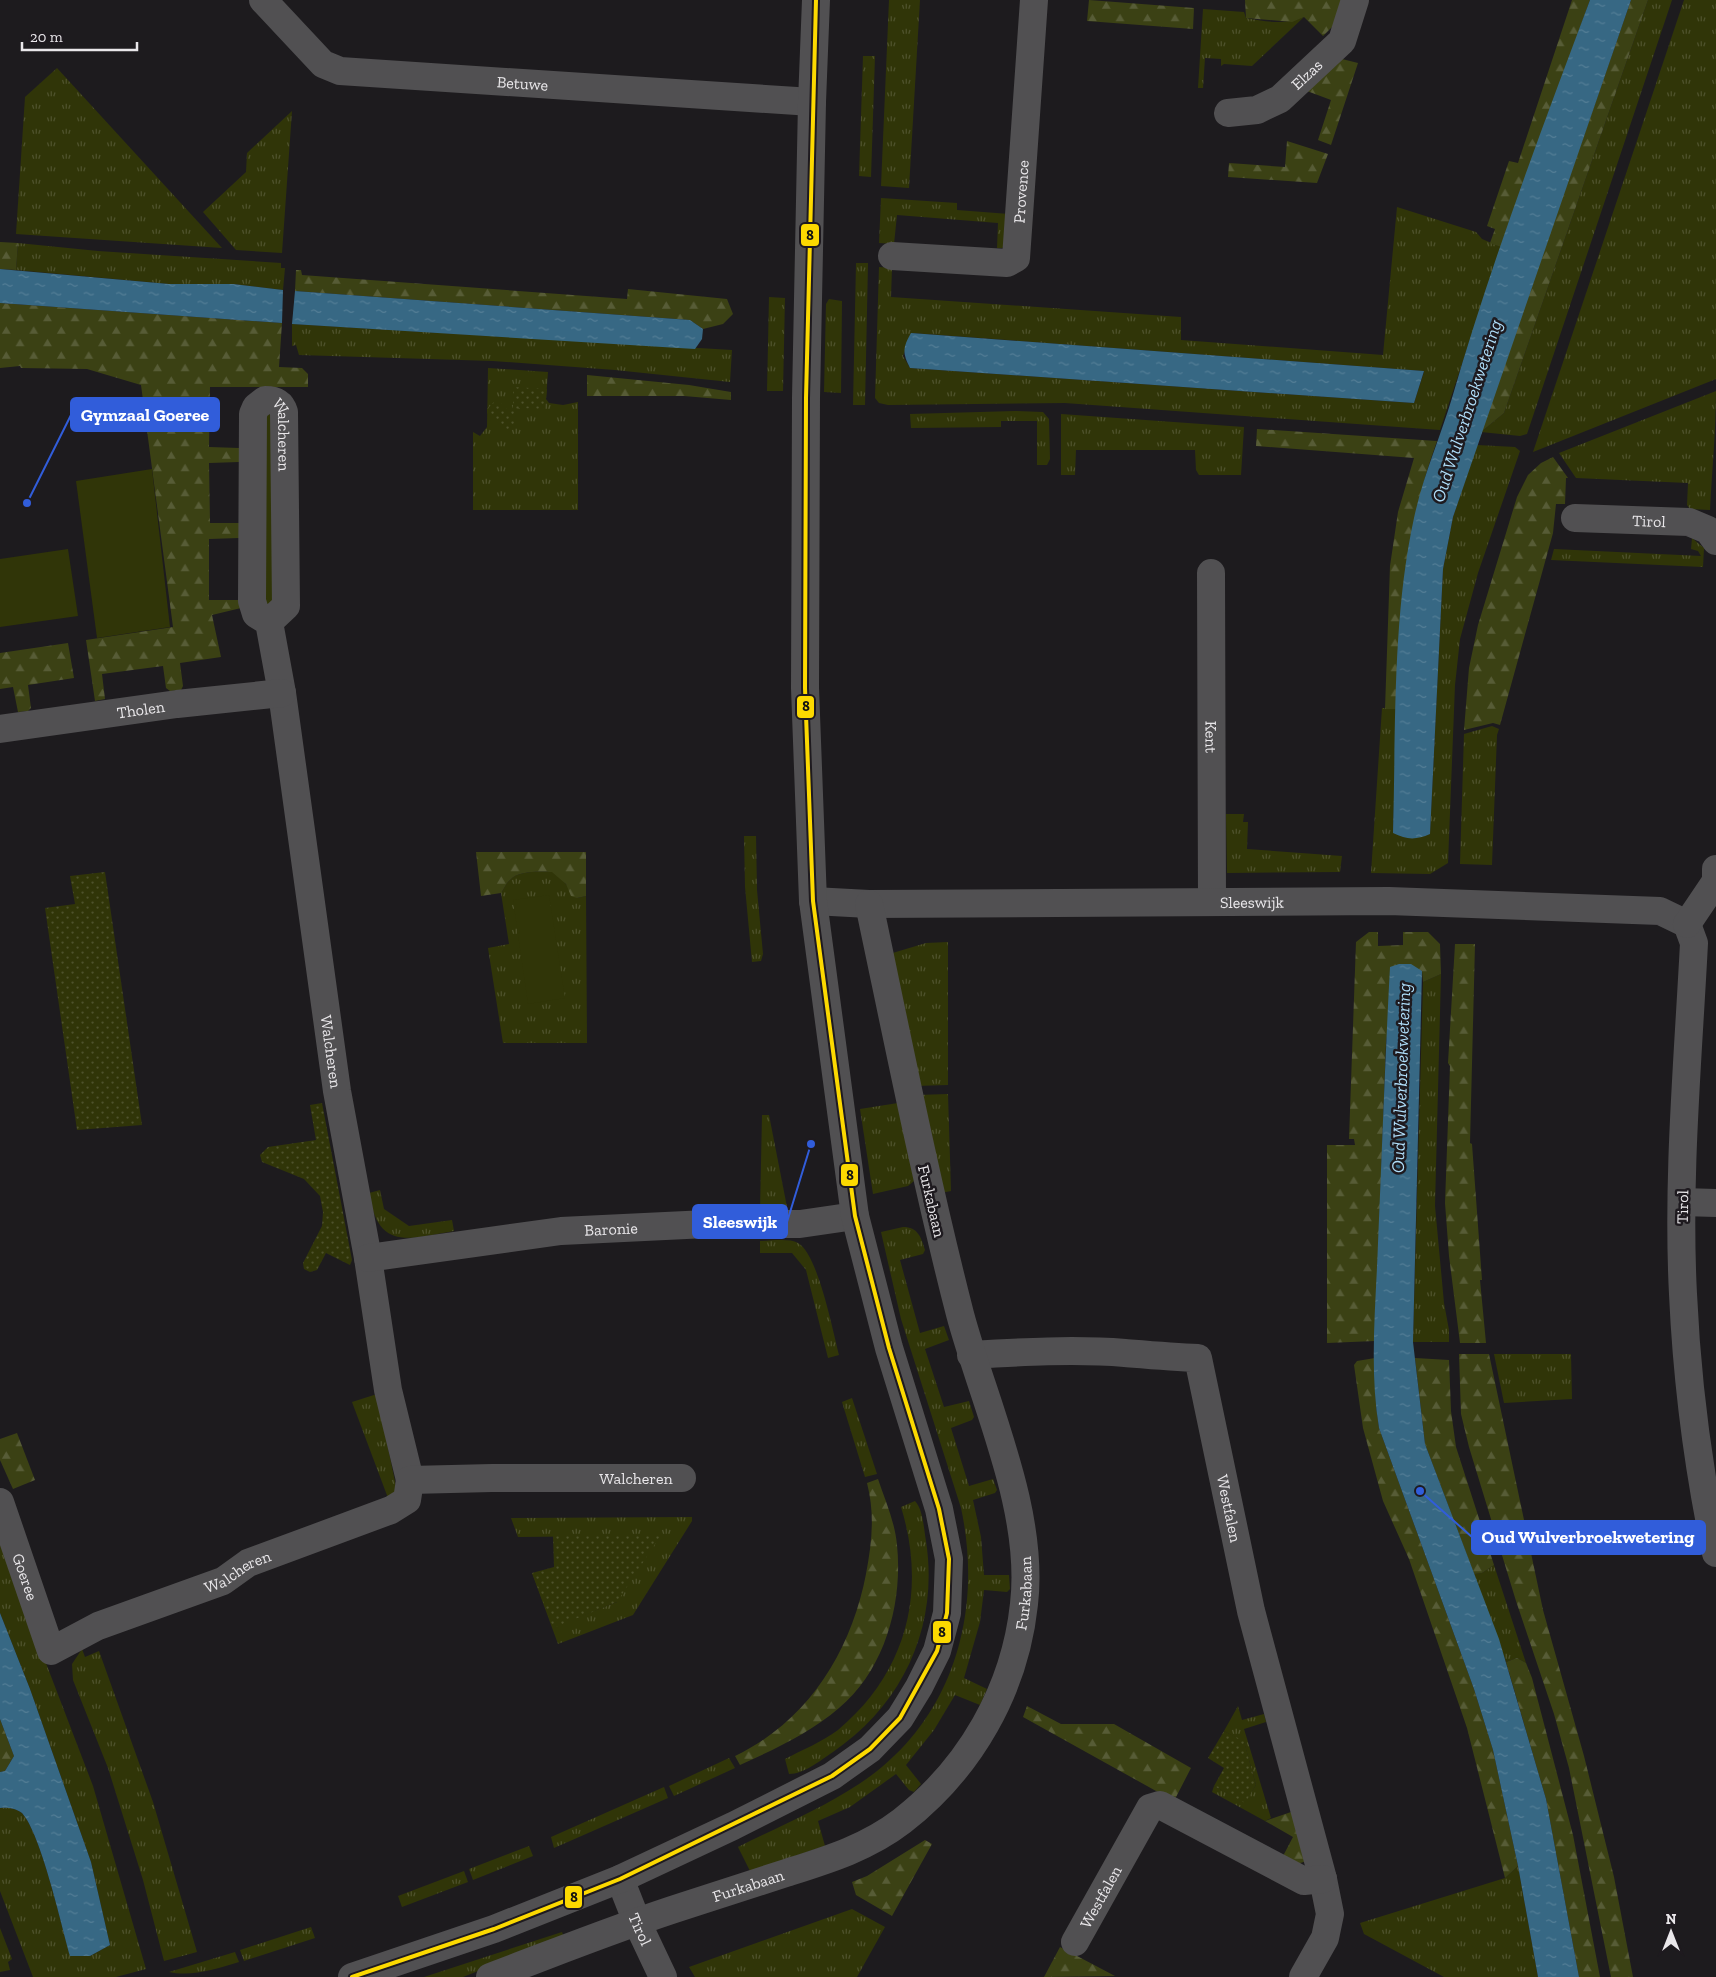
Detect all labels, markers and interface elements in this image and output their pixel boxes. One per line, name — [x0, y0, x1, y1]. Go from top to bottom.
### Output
scale bar — [22, 20, 138, 52]
text: 20 m — [30, 28, 63, 46]
street label: Elzas — [1287, 55, 1326, 94]
street label: Betuwe — [496, 72, 549, 95]
street label: Provence — [1009, 159, 1033, 224]
line badge: 8 — [800, 223, 820, 247]
text: 8 — [806, 227, 814, 244]
water label: Oud Wulverbroekwetering — [1427, 316, 1507, 505]
street label: Walcheren — [269, 394, 294, 472]
callout: Gymzaal Goeree — [71, 398, 219, 431]
text: Gymzaal Goeree — [81, 404, 210, 426]
street label: Tirol — [1632, 511, 1666, 531]
line badge: 8 — [796, 695, 815, 719]
street label: Tholen — [116, 697, 167, 722]
text: 8 — [802, 698, 810, 715]
street label: Kent — [1201, 721, 1221, 753]
street label: Sleeswijk — [1220, 893, 1285, 912]
water label: Oud Wulverbroekwetering — [1387, 982, 1415, 1174]
street label: Walcheren — [317, 1014, 346, 1090]
line badge: 8 — [840, 1163, 859, 1187]
street label: Furkabaan — [914, 1163, 949, 1240]
text: 8 — [846, 1167, 854, 1184]
street label: Tirol — [1673, 1190, 1692, 1224]
callout: Sleeswijk — [693, 1205, 787, 1238]
text: Sleeswijk — [703, 1211, 777, 1233]
street label: Baronie — [584, 1218, 638, 1240]
street label: Walcheren — [599, 1469, 674, 1488]
street label: Westfalen — [1213, 1473, 1246, 1545]
callout: Oud Wulverbroekwetering — [1472, 1521, 1705, 1554]
text: Oud Wulverbroekwetering — [1482, 1526, 1694, 1548]
street label: Walcheren — [202, 1546, 274, 1597]
street label: Goeree — [8, 1551, 42, 1603]
street label: Furkabaan — [1011, 1555, 1036, 1632]
line badge: 8 — [932, 1620, 952, 1644]
text: 8 — [938, 1624, 946, 1641]
street label: Westfalen — [1076, 1862, 1126, 1931]
street label: Furkabaan — [710, 1865, 787, 1906]
line badge: 8 — [564, 1885, 583, 1909]
text: 8 — [570, 1889, 578, 1906]
north arrow — [1646, 1907, 1696, 1957]
street label: Tirol — [624, 1910, 656, 1948]
text: N — [1666, 1911, 1677, 1928]

